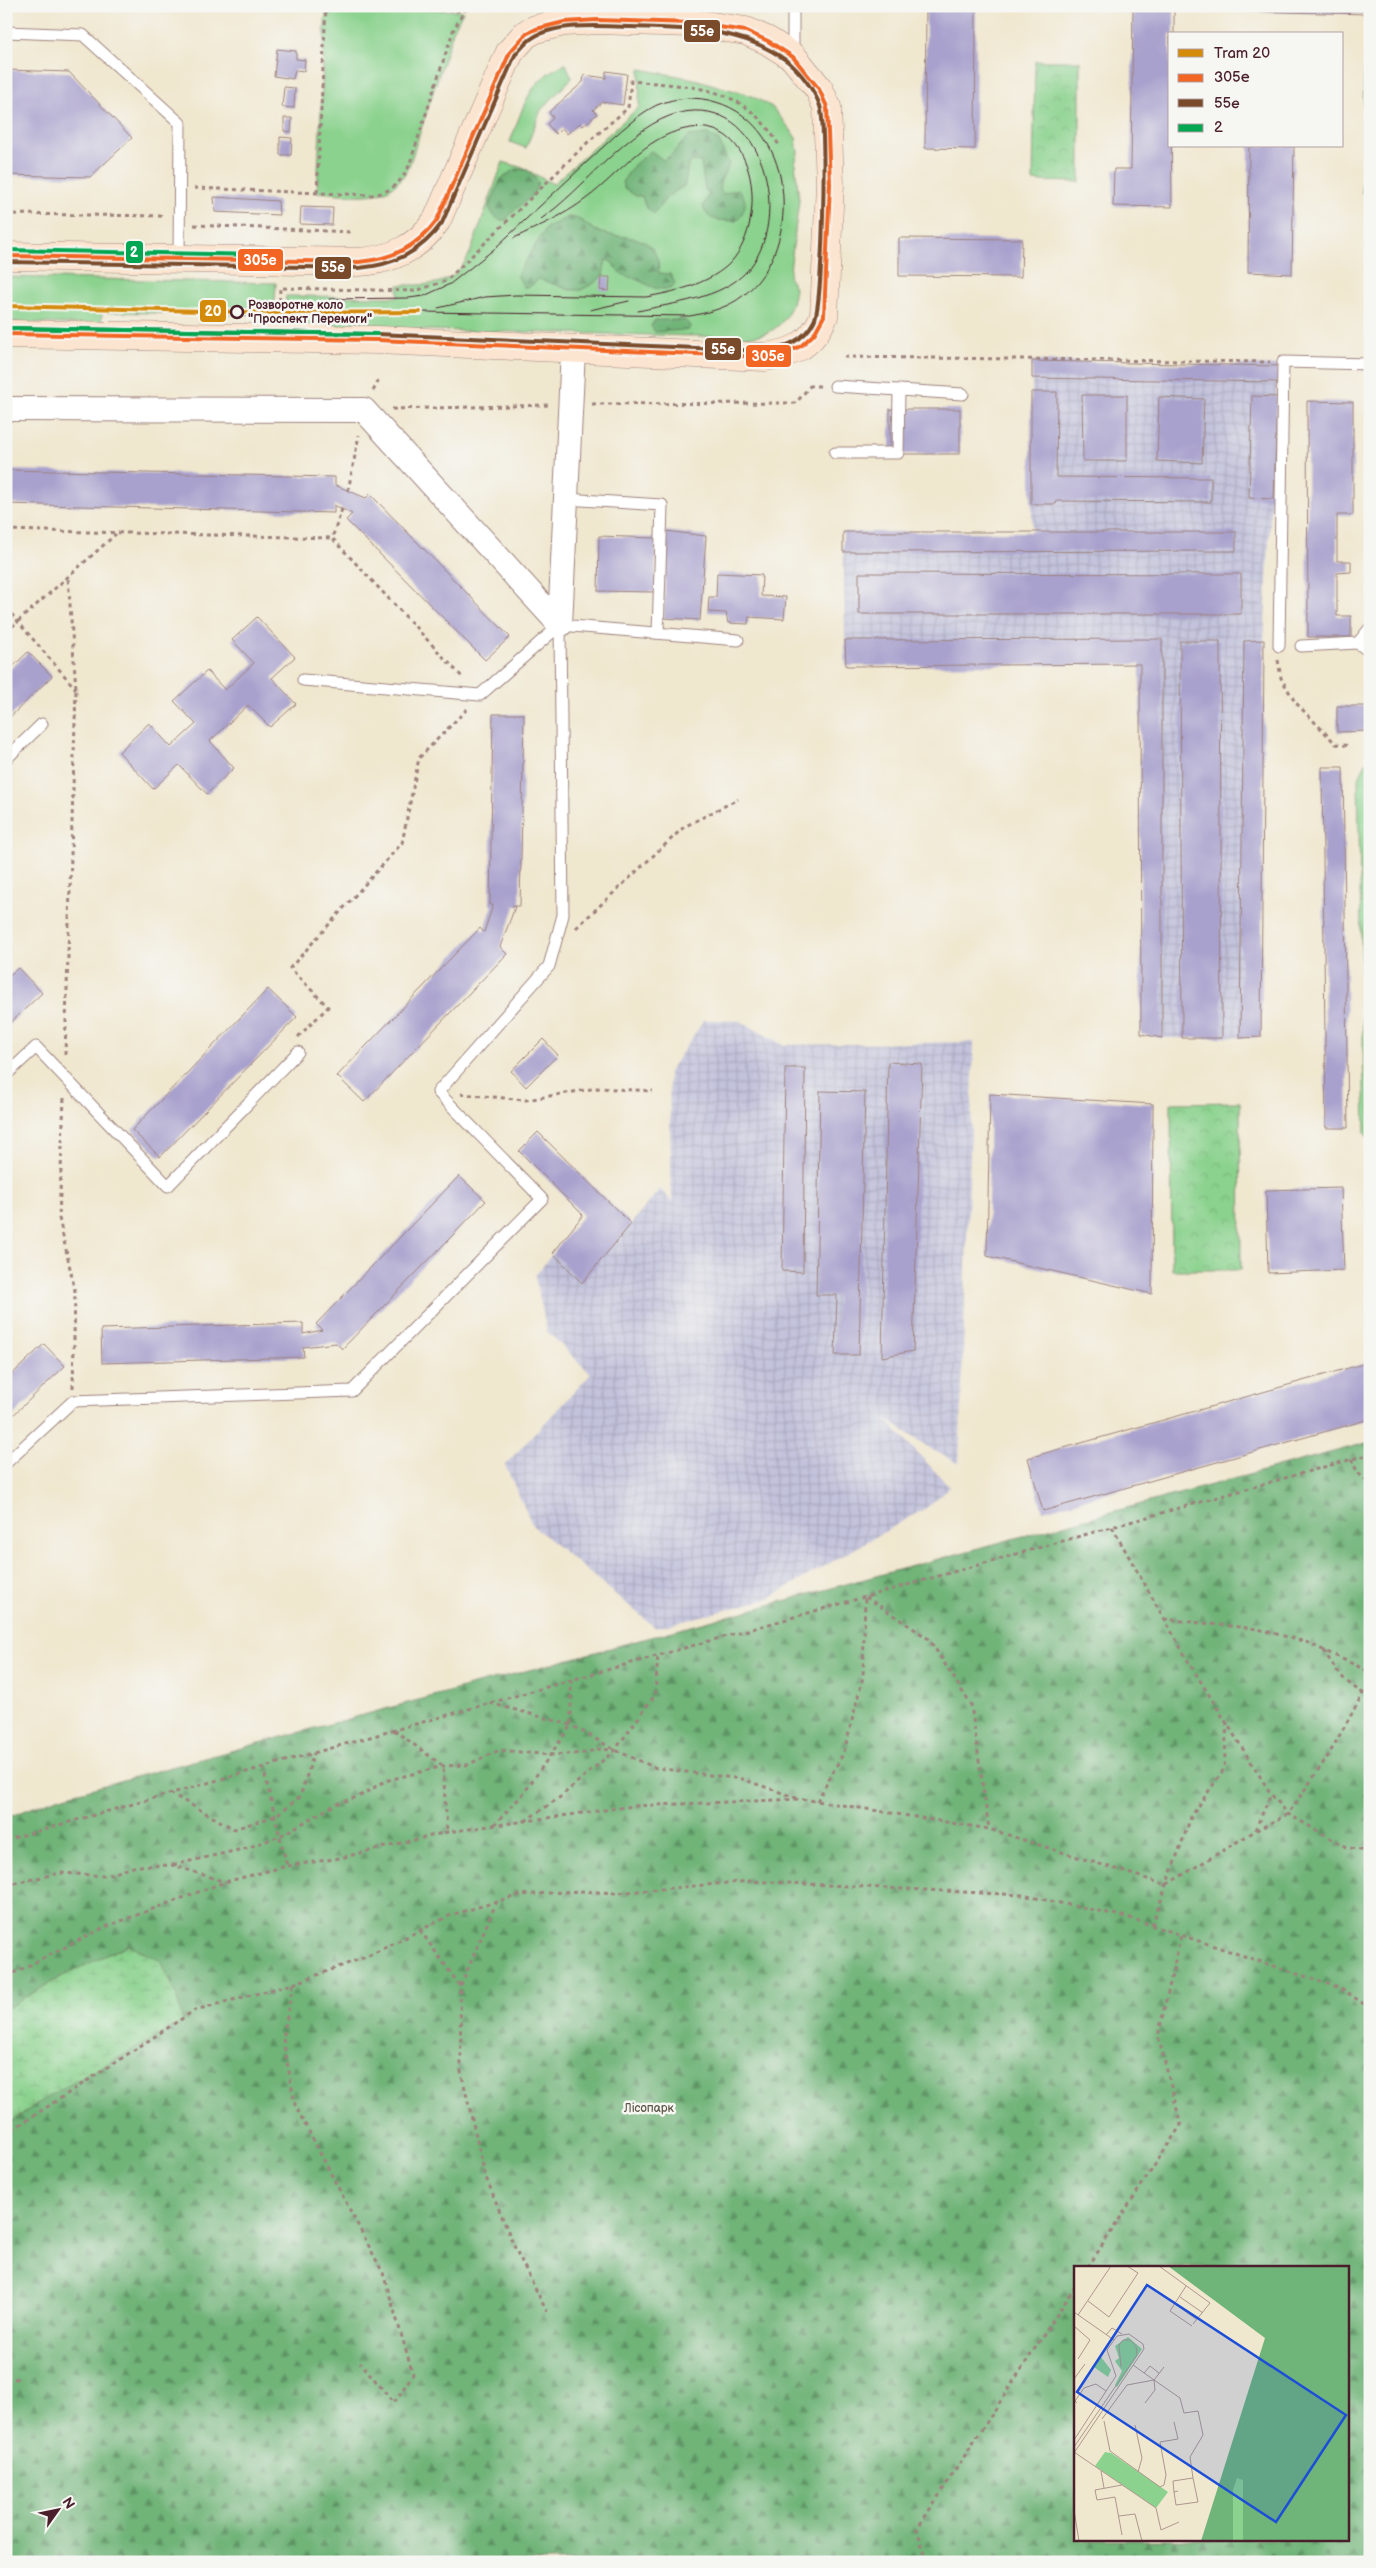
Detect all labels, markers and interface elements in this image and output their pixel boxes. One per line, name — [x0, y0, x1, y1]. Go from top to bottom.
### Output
line badge: 55е — [683, 19, 721, 43]
text: 55е — [690, 23, 714, 40]
legend — [1168, 32, 1344, 148]
text: Tram 20 — [1214, 44, 1270, 63]
text: 305e — [1214, 68, 1250, 87]
text: 55е — [1214, 94, 1240, 113]
text: 2 — [1214, 118, 1223, 137]
line badge: 2 — [125, 240, 144, 264]
text: 2 — [130, 244, 139, 261]
line badge: 305e — [237, 248, 284, 272]
text: 305e — [243, 252, 277, 269]
line badge: 55е — [314, 256, 352, 280]
text: 55е — [321, 259, 345, 276]
place label: Розворотне коло "Проспект Перемоги" — [248, 298, 372, 327]
line badge: 20 — [199, 299, 227, 323]
text: 20 — [205, 303, 222, 320]
marker: Розворотне коло "Проспект Перемоги" — [230, 305, 244, 319]
line badge: 55е — [704, 337, 742, 361]
text: 55е — [711, 341, 735, 358]
line badge: 305e — [745, 344, 792, 368]
text: 305e — [751, 348, 785, 365]
park label: Лісопарк — [623, 2101, 675, 2116]
inset map — [1074, 2266, 1348, 2540]
north arrow — [32, 2486, 82, 2536]
text: N — [58, 2494, 78, 2512]

